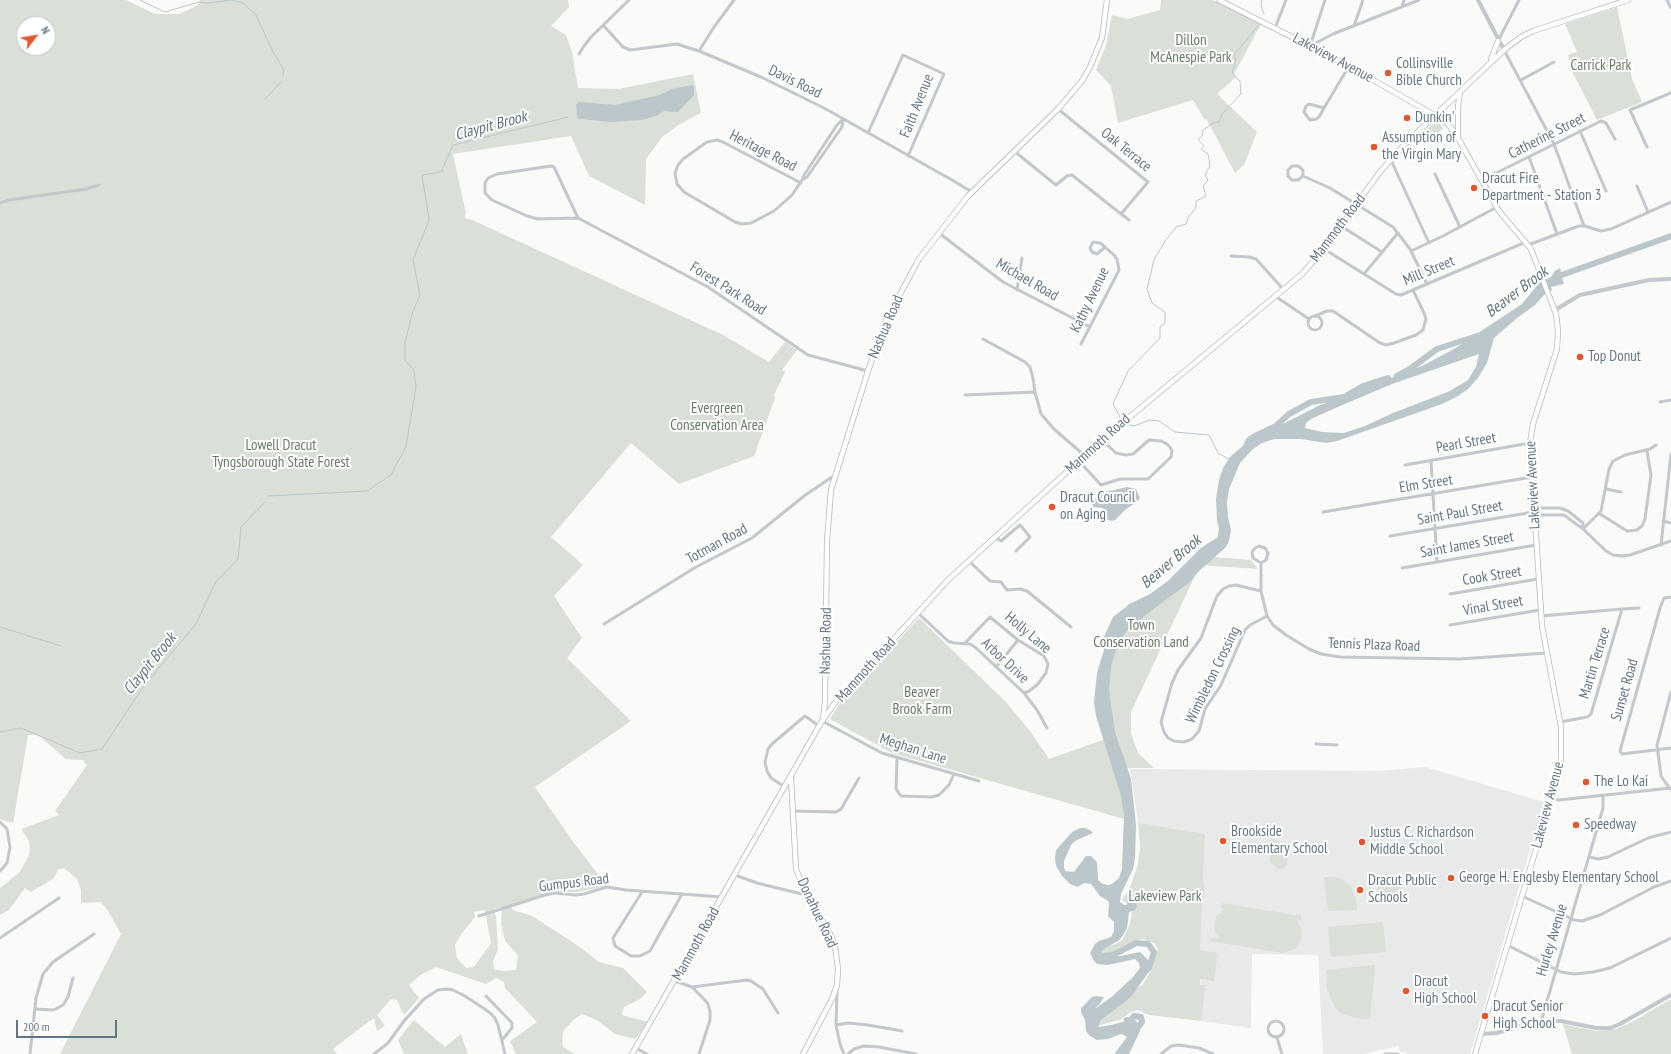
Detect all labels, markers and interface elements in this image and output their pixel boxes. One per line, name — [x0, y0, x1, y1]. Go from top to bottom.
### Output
north arrow — [16, 16, 56, 56]
text: N — [38, 24, 53, 36]
street label: Lakeview Avenue — [1290, 29, 1376, 87]
park label: Dillon McAnespie Park — [1150, 32, 1232, 67]
place label: Collinsville Bible Church — [1396, 55, 1462, 90]
park label: Carrick Park — [1571, 57, 1631, 75]
street label: Davis Road — [766, 61, 824, 103]
marker: Collinsville Bible Church — [1383, 68, 1393, 78]
street label: Faith Avenue — [896, 71, 938, 141]
water label: Claypit Brook — [453, 107, 529, 145]
place label: Dunkin' — [1415, 109, 1454, 127]
street label: Catherine Street — [1506, 109, 1588, 163]
marker: Dunkin' — [1402, 113, 1412, 123]
street label: Oak Terrace — [1097, 124, 1155, 176]
street label: Heritage Road — [726, 126, 800, 176]
place label: Assumption of the Virgin Mary — [1382, 129, 1461, 164]
marker: Assumption of the Virgin Mary — [1369, 142, 1379, 152]
place label: Dracut Fire Department - Station 3 — [1482, 170, 1602, 205]
marker: Dracut Fire Department - Station 3 — [1469, 183, 1479, 193]
street label: Mammoth Road — [1306, 190, 1370, 266]
street label: Mill Street — [1401, 252, 1457, 290]
street label: Michael Road — [993, 255, 1061, 305]
street label: Forest Park Road — [687, 258, 769, 320]
water label: Beaver Brook — [1482, 262, 1552, 322]
street label: Kathy Avenue — [1066, 264, 1114, 336]
street label: Nashua Road — [865, 293, 907, 361]
place label: Top Donut — [1588, 348, 1641, 366]
marker: Top Donut — [1575, 352, 1585, 362]
park label: Evergreen Conservation Area — [670, 400, 764, 435]
street label: Mammoth Road — [1062, 410, 1134, 478]
street label: Pearl Street — [1435, 429, 1497, 457]
park label: Lowell Dracut Tyngsborough State Forest — [212, 437, 350, 472]
street label: Lakeview Avenue — [1522, 440, 1544, 530]
street label: Elm Street — [1398, 471, 1454, 497]
place label: Dracut Council on Aging — [1060, 489, 1135, 524]
street label: Saint Paul Street — [1416, 497, 1504, 529]
marker: Dracut Council on Aging — [1047, 502, 1057, 512]
street label: Totman Road — [683, 520, 751, 568]
street label: Saint James Street — [1419, 528, 1515, 562]
water label: Beaver Brook — [1137, 531, 1205, 593]
street label: Cook Street — [1461, 562, 1523, 590]
street label: Vinal Street — [1462, 592, 1524, 620]
street label: Nashua Road — [816, 607, 836, 675]
street label: Holly Lane — [1001, 608, 1055, 658]
park label: Town Conservation Land — [1093, 617, 1189, 652]
street label: Wimbledon Crossing — [1182, 624, 1244, 726]
street label: Martin Terrace — [1576, 625, 1614, 701]
water label: Claypit Brook — [119, 629, 181, 699]
street label: Mammoth Road — [832, 634, 900, 706]
street label: Arbor Drive — [977, 634, 1033, 688]
street label: Tennis Plaza Road — [1327, 634, 1421, 656]
street label: Sunset Road — [1608, 657, 1642, 723]
park label: Beaver Brook Farm — [892, 684, 952, 719]
street label: Meghan Lane — [877, 730, 949, 768]
street label: Lakeview Avenue — [1528, 760, 1568, 850]
place label: The Lo Kai — [1594, 773, 1648, 791]
marker: The Lo Kai — [1581, 777, 1591, 787]
place label: Speedway — [1584, 816, 1636, 834]
marker: Speedway — [1571, 820, 1581, 830]
place label: Brookside Elementary School — [1231, 823, 1328, 858]
place label: Justus C. Richardson Middle School — [1370, 824, 1474, 859]
marker: Brookside Elementary School — [1218, 836, 1228, 846]
marker: Justus C. Richardson Middle School — [1357, 837, 1367, 847]
place label: George H. Englesby Elementary School — [1459, 869, 1659, 887]
street label: Gumpus Road — [538, 870, 610, 896]
place label: Dracut Public Schools — [1368, 872, 1437, 907]
marker: George H. Englesby Elementary School — [1446, 873, 1456, 883]
street label: Donahue Road — [793, 875, 841, 951]
marker: Dracut Public Schools — [1355, 885, 1365, 895]
park label: Lakeview Park — [1128, 888, 1202, 906]
street label: Hurley Avenue — [1532, 902, 1572, 978]
street label: Mammoth Road — [668, 904, 724, 984]
place label: Dracut High School — [1414, 973, 1476, 1008]
marker: Dracut High School — [1401, 986, 1411, 996]
place label: Dracut Senior High School — [1493, 998, 1563, 1033]
marker: Dracut Senior High School — [1480, 1011, 1490, 1021]
scale bar — [18, 1012, 119, 1038]
text: 200 m — [23, 1019, 50, 1034]

